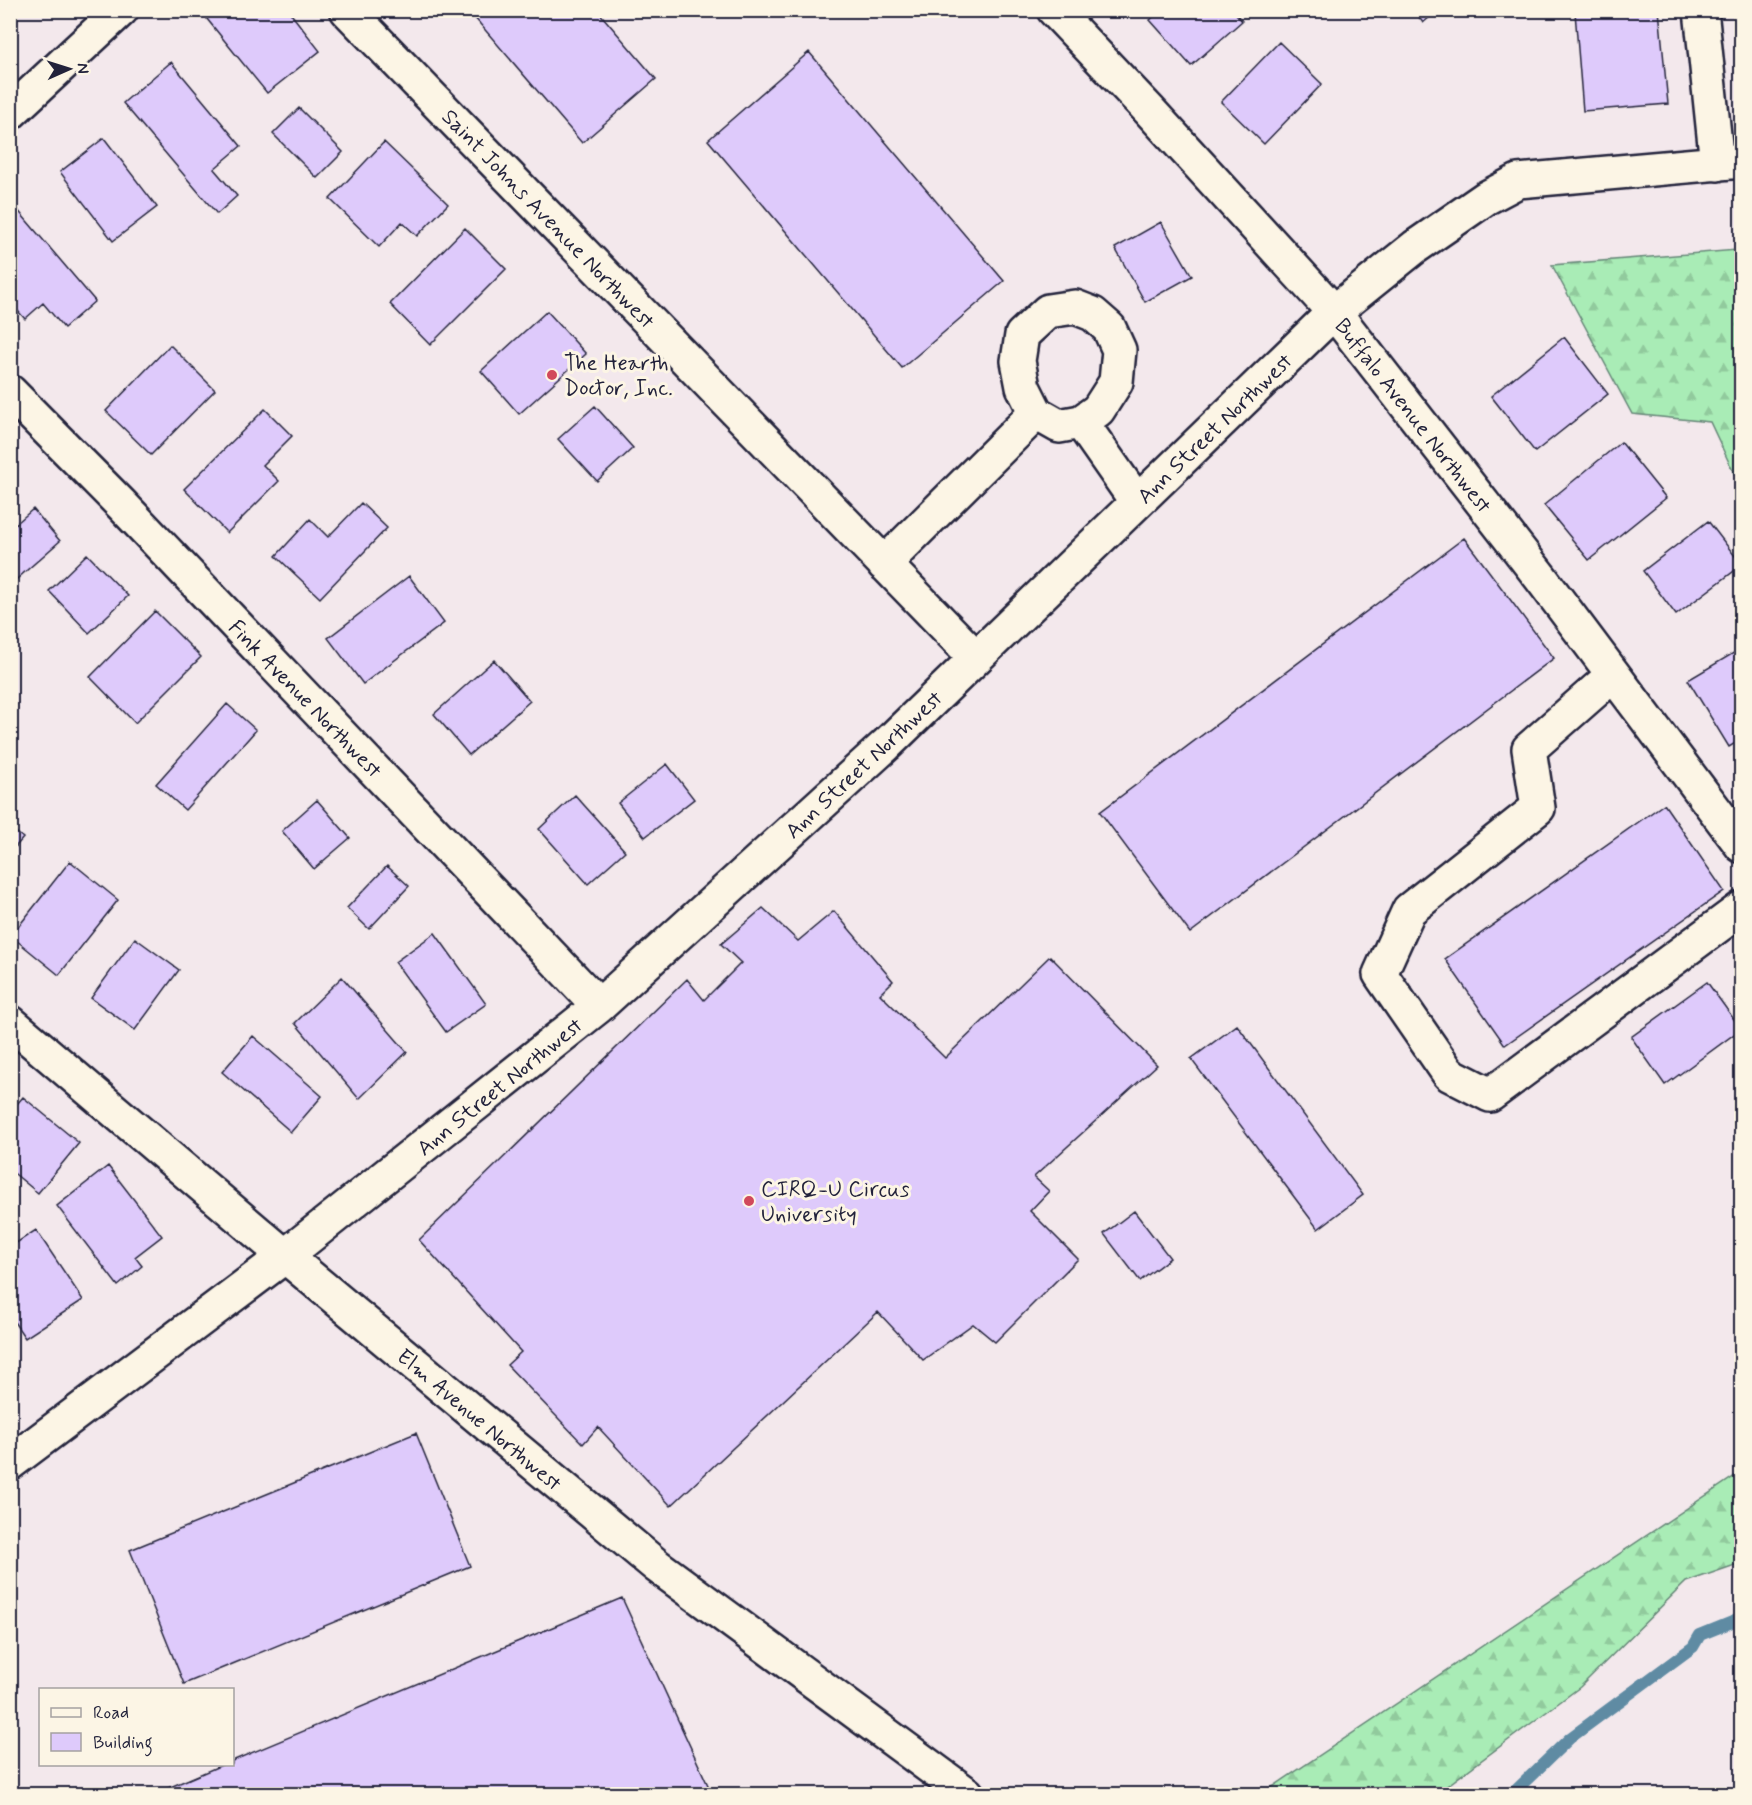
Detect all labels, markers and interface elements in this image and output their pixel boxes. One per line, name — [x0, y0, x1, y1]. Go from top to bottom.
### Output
north arrow — [39, 39, 99, 99]
text: N — [72, 62, 93, 74]
street label: Saint Johns Avenue Northwest — [435, 104, 660, 335]
street label: Buffalo Avenue Northwest — [1328, 313, 1497, 519]
street label: Ann Street Northwest — [1132, 348, 1299, 511]
place label: The Hearth Doctor, Inc. — [564, 350, 673, 403]
marker: The Hearth Doctor, Inc. — [545, 368, 559, 382]
street label: Fink Avenue Northwest — [222, 614, 387, 784]
street label: Ann Street Northwest — [780, 685, 949, 846]
street label: Ann Street Northwest — [412, 1012, 589, 1163]
place label: CIRQ-U Circus University — [761, 1176, 910, 1229]
marker: CIRQ-U Circus University — [742, 1194, 756, 1208]
street label: Elm Avenue Northwest — [390, 1343, 567, 1498]
legend — [39, 1688, 234, 1766]
text: Road — [93, 1701, 129, 1725]
text: Building — [93, 1731, 153, 1757]

